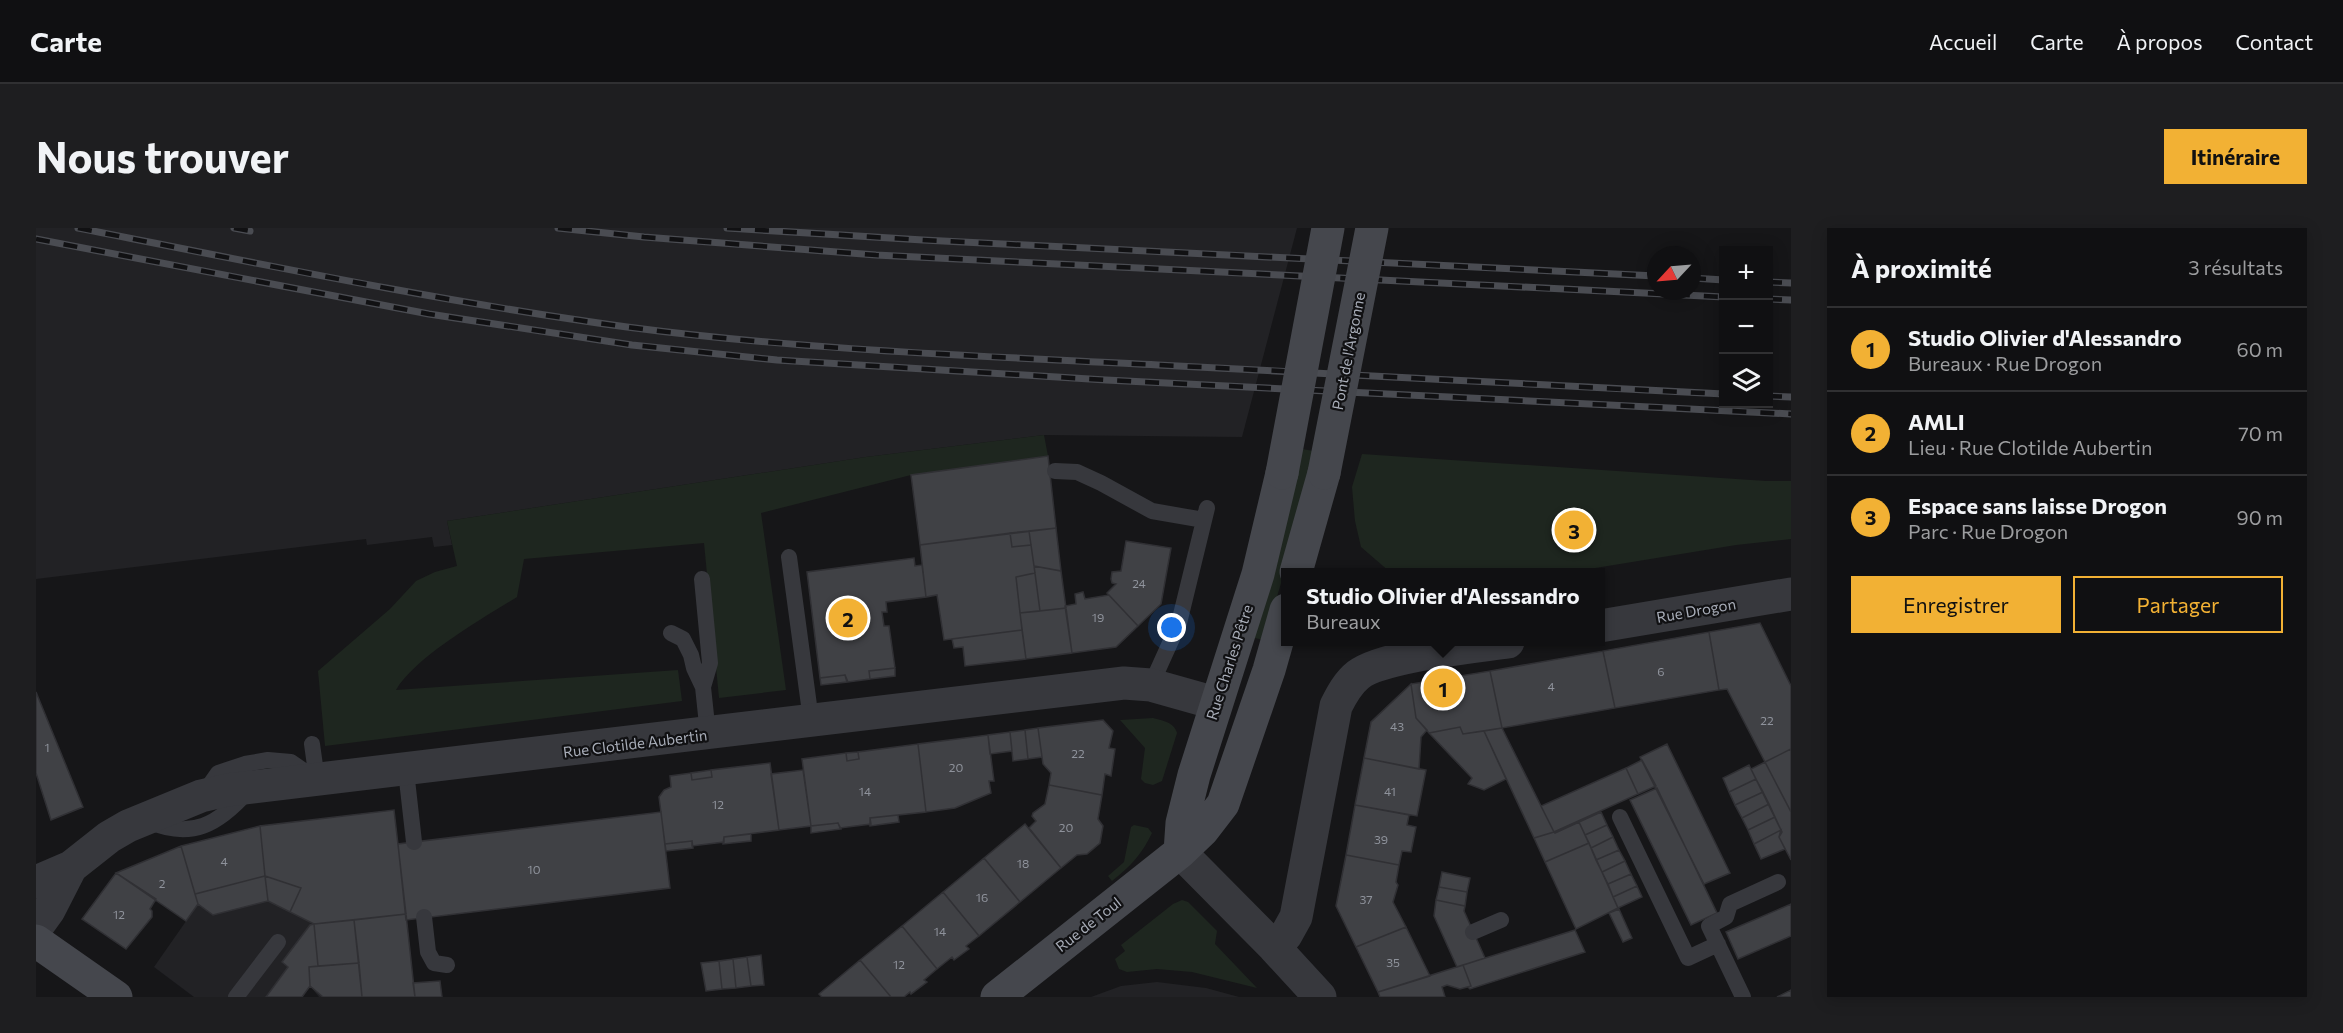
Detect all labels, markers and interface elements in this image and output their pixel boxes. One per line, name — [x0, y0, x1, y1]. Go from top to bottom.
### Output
text: Carte — [30, 24, 102, 58]
text: Accueil — [1929, 29, 1997, 54]
text: Carte — [2030, 29, 2084, 54]
text: À propos — [2117, 29, 2202, 54]
text: Contact — [2235, 29, 2313, 54]
button: Itinéraire — [2164, 129, 2307, 184]
text: Nous trouver — [36, 130, 289, 182]
north arrow — [1647, 246, 1701, 300]
map controls — [1719, 246, 1773, 408]
button: + — [1719, 246, 1773, 300]
text: À proximité — [1851, 252, 1992, 283]
text: 3 résultats — [2188, 255, 2283, 279]
street label: Pont de l'Argonne — [1328, 291, 1368, 411]
button: − — [1719, 300, 1773, 354]
text: Studio Olivier d'Alessandro — [1908, 324, 2182, 351]
text: 1 — [1866, 337, 1875, 361]
text: 60 m — [2237, 337, 2283, 361]
text: Bureaux · Rue Drogon — [1908, 351, 2102, 375]
button: layers — [1719, 354, 1773, 408]
text: AMLI — [1908, 408, 1965, 435]
text: 2 — [1865, 421, 1876, 445]
text: 70 m — [2238, 421, 2283, 445]
text: Lieu · Rue Clotilde Aubertin — [1908, 435, 2152, 459]
text: Espace sans laisse Drogon — [1908, 492, 2167, 519]
text: 3 — [1865, 505, 1876, 529]
text: 90 m — [2237, 505, 2283, 529]
pin: 3 — [1554, 508, 1594, 552]
text: Parc · Rue Drogon — [1908, 519, 2068, 543]
popup — [1281, 568, 1605, 646]
house number: 24 — [1132, 576, 1146, 590]
button: Enregistrer — [1851, 576, 2061, 633]
button: Partager — [2073, 576, 2283, 633]
text: Studio Olivier d'Alessandro — [1306, 582, 1580, 609]
street label: Rue Drogon — [1655, 594, 1737, 626]
pin: 2 — [828, 596, 868, 640]
street label: Rue Charles Pêtre — [1202, 602, 1256, 722]
text: Bureaux — [1306, 609, 1381, 633]
house number: 19 — [1092, 610, 1104, 624]
your location — [1157, 613, 1186, 642]
house number: 6 — [1657, 664, 1665, 678]
pin: 1 — [1424, 666, 1462, 710]
house number: 4 — [1547, 679, 1555, 693]
house number: 22 — [1760, 713, 1774, 727]
house number: 43 — [1390, 719, 1404, 733]
street label: Rue Clotilde Aubertin — [562, 725, 708, 761]
house number: 1 — [44, 740, 50, 754]
house number: 22 — [1071, 746, 1085, 760]
house number: 20 — [949, 760, 963, 774]
house number: 14 — [859, 784, 871, 798]
house number: 41 — [1384, 784, 1396, 798]
house number: 12 — [712, 797, 724, 811]
house number: 20 — [1059, 820, 1073, 834]
house number: 39 — [1374, 832, 1388, 846]
house number: 4 — [220, 854, 228, 868]
house number: 18 — [1017, 856, 1029, 870]
house number: 10 — [528, 862, 541, 876]
house number: 2 — [159, 876, 166, 890]
house number: 16 — [976, 890, 988, 904]
house number: 37 — [1359, 892, 1373, 906]
street label: Rue de Toul — [1052, 893, 1124, 955]
house number: 12 — [113, 907, 125, 921]
house number: 14 — [934, 924, 946, 938]
house number: 35 — [1386, 955, 1400, 969]
house number: 12 — [893, 957, 905, 971]

